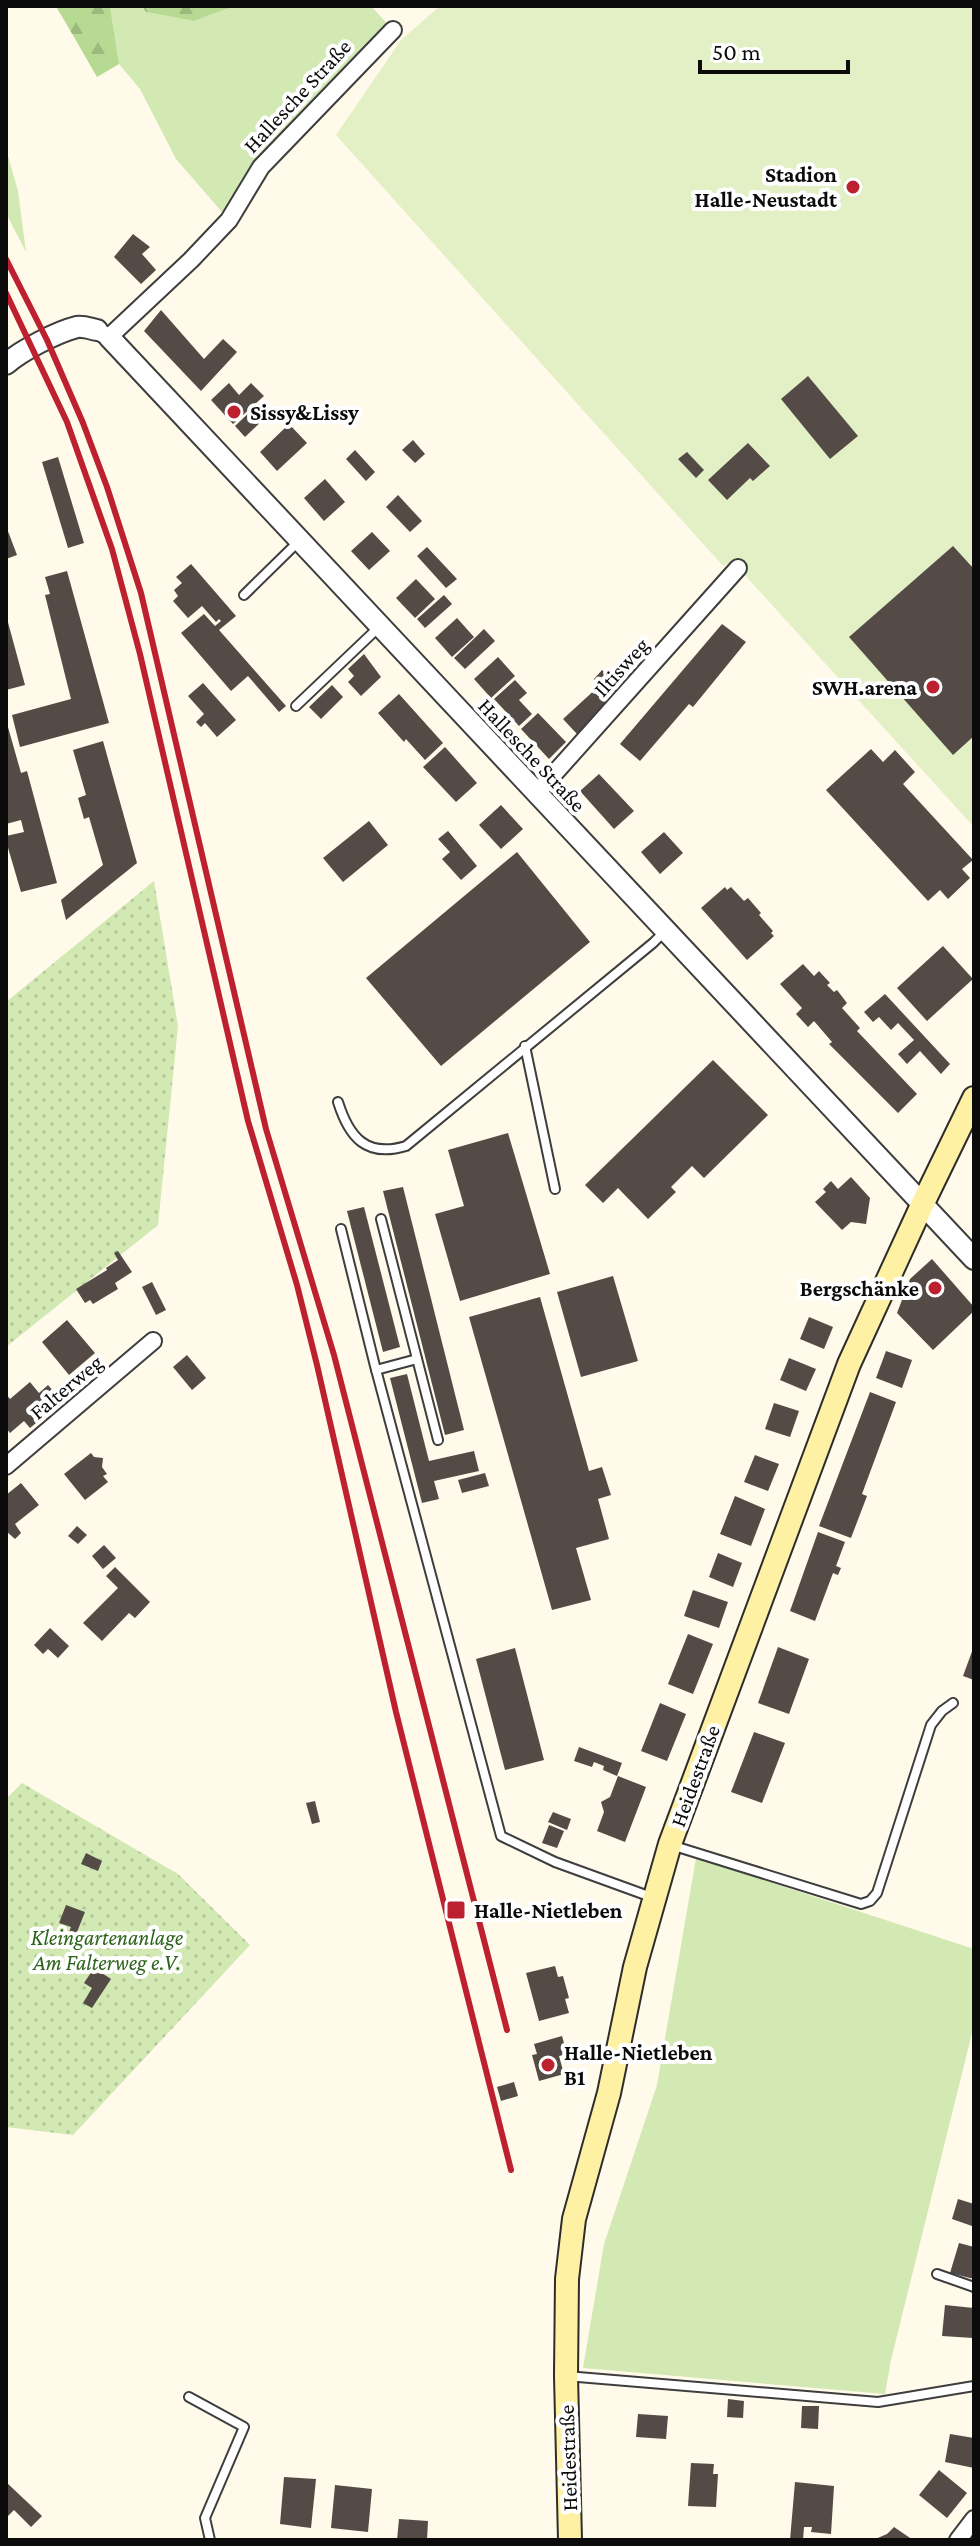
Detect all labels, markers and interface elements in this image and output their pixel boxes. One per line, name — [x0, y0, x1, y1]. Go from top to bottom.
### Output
scale bar — [700, 24, 848, 74]
street label: Hallesche Straße — [238, 34, 356, 158]
text: 50 m — [712, 38, 761, 65]
place label: Stadion Halle-Neustadt — [695, 162, 838, 212]
marker: Stadion Halle-Neustadt — [844, 178, 862, 196]
place label: Sissy&Lissy — [250, 400, 359, 425]
marker: Sissy&Lissy — [225, 403, 243, 421]
street label: Iltisweg — [588, 632, 654, 701]
place label: SWH.arena — [812, 675, 917, 700]
marker: SWH.arena — [924, 678, 942, 696]
street label: Hallesche Straße — [473, 693, 591, 817]
place label: Bergschänke — [800, 1276, 919, 1301]
marker: Bergschänke — [926, 1279, 944, 1297]
street label: Falterweg — [25, 1349, 108, 1425]
street label: Heidestraße — [665, 1722, 725, 1830]
place label: Halle-Nietleben — [474, 1898, 623, 1923]
marker: Halle-Nietleben — [445, 1899, 467, 1921]
park label: Kleingartenanlage Am Falterweg e.V. — [31, 1925, 184, 1975]
place label: Halle-Nietleben B1 — [564, 2040, 713, 2090]
marker: Halle-Nietleben B1 — [539, 2056, 557, 2074]
street label: Heidestraße — [554, 2404, 582, 2512]

